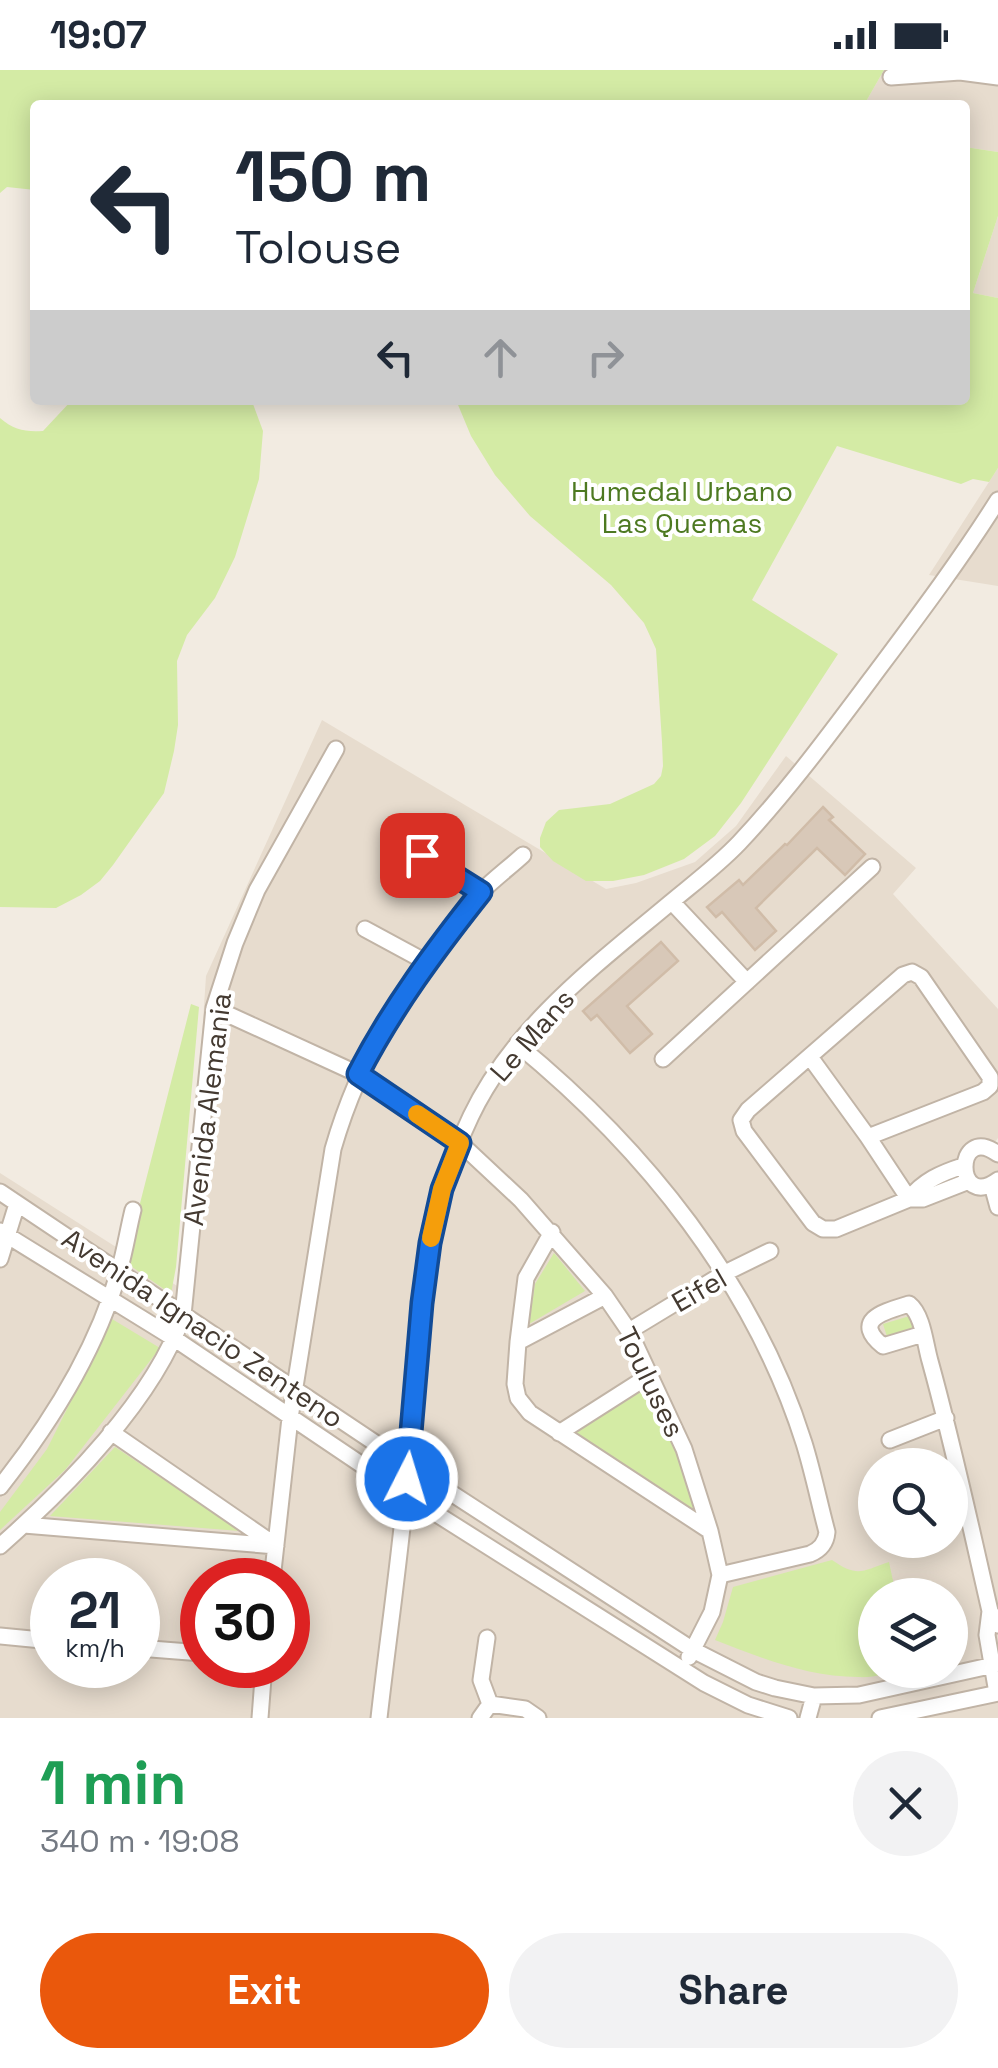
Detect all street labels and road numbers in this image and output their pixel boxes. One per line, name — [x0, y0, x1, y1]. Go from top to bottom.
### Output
street label: Le Mans — [482, 981, 582, 1089]
street label: Avenida Alemania — [175, 990, 239, 1228]
street label: Avenida Ignacio Zenteno — [55, 1220, 351, 1436]
street label: Eifel — [665, 1260, 733, 1320]
street label: Touluses — [609, 1321, 693, 1443]

